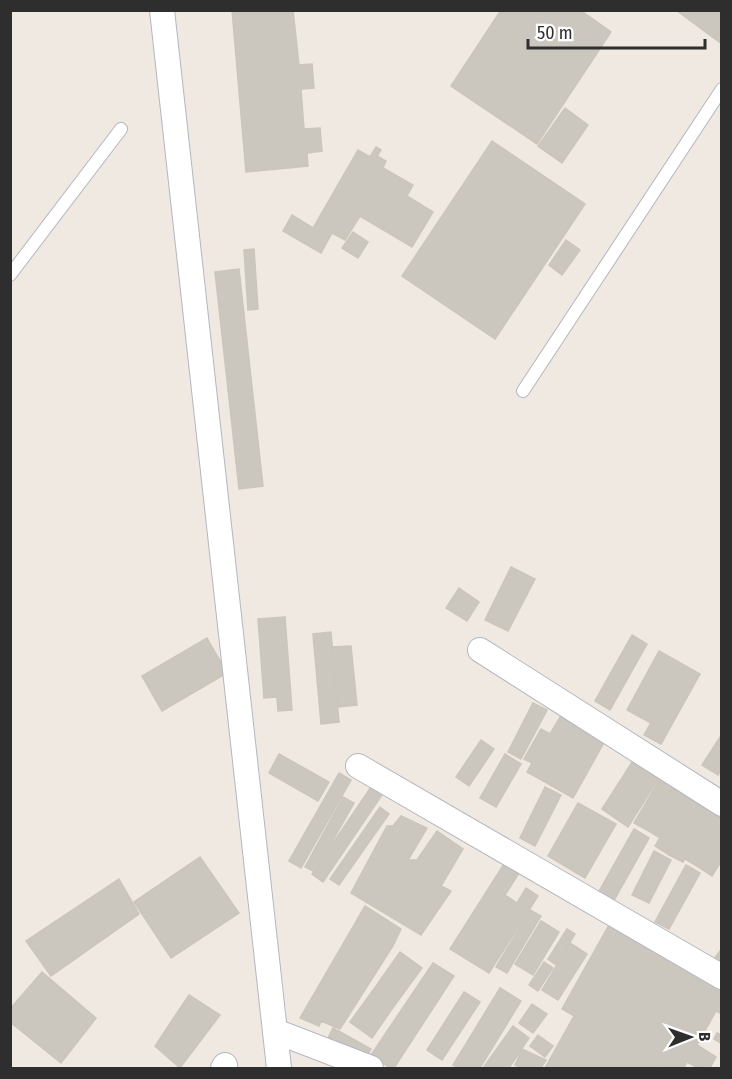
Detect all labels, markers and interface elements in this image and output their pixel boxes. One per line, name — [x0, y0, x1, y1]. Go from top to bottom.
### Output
scale bar — [528, 12, 705, 50]
text: 50 m — [537, 22, 573, 44]
north arrow — [660, 1007, 720, 1067]
text: B — [695, 1032, 714, 1041]

